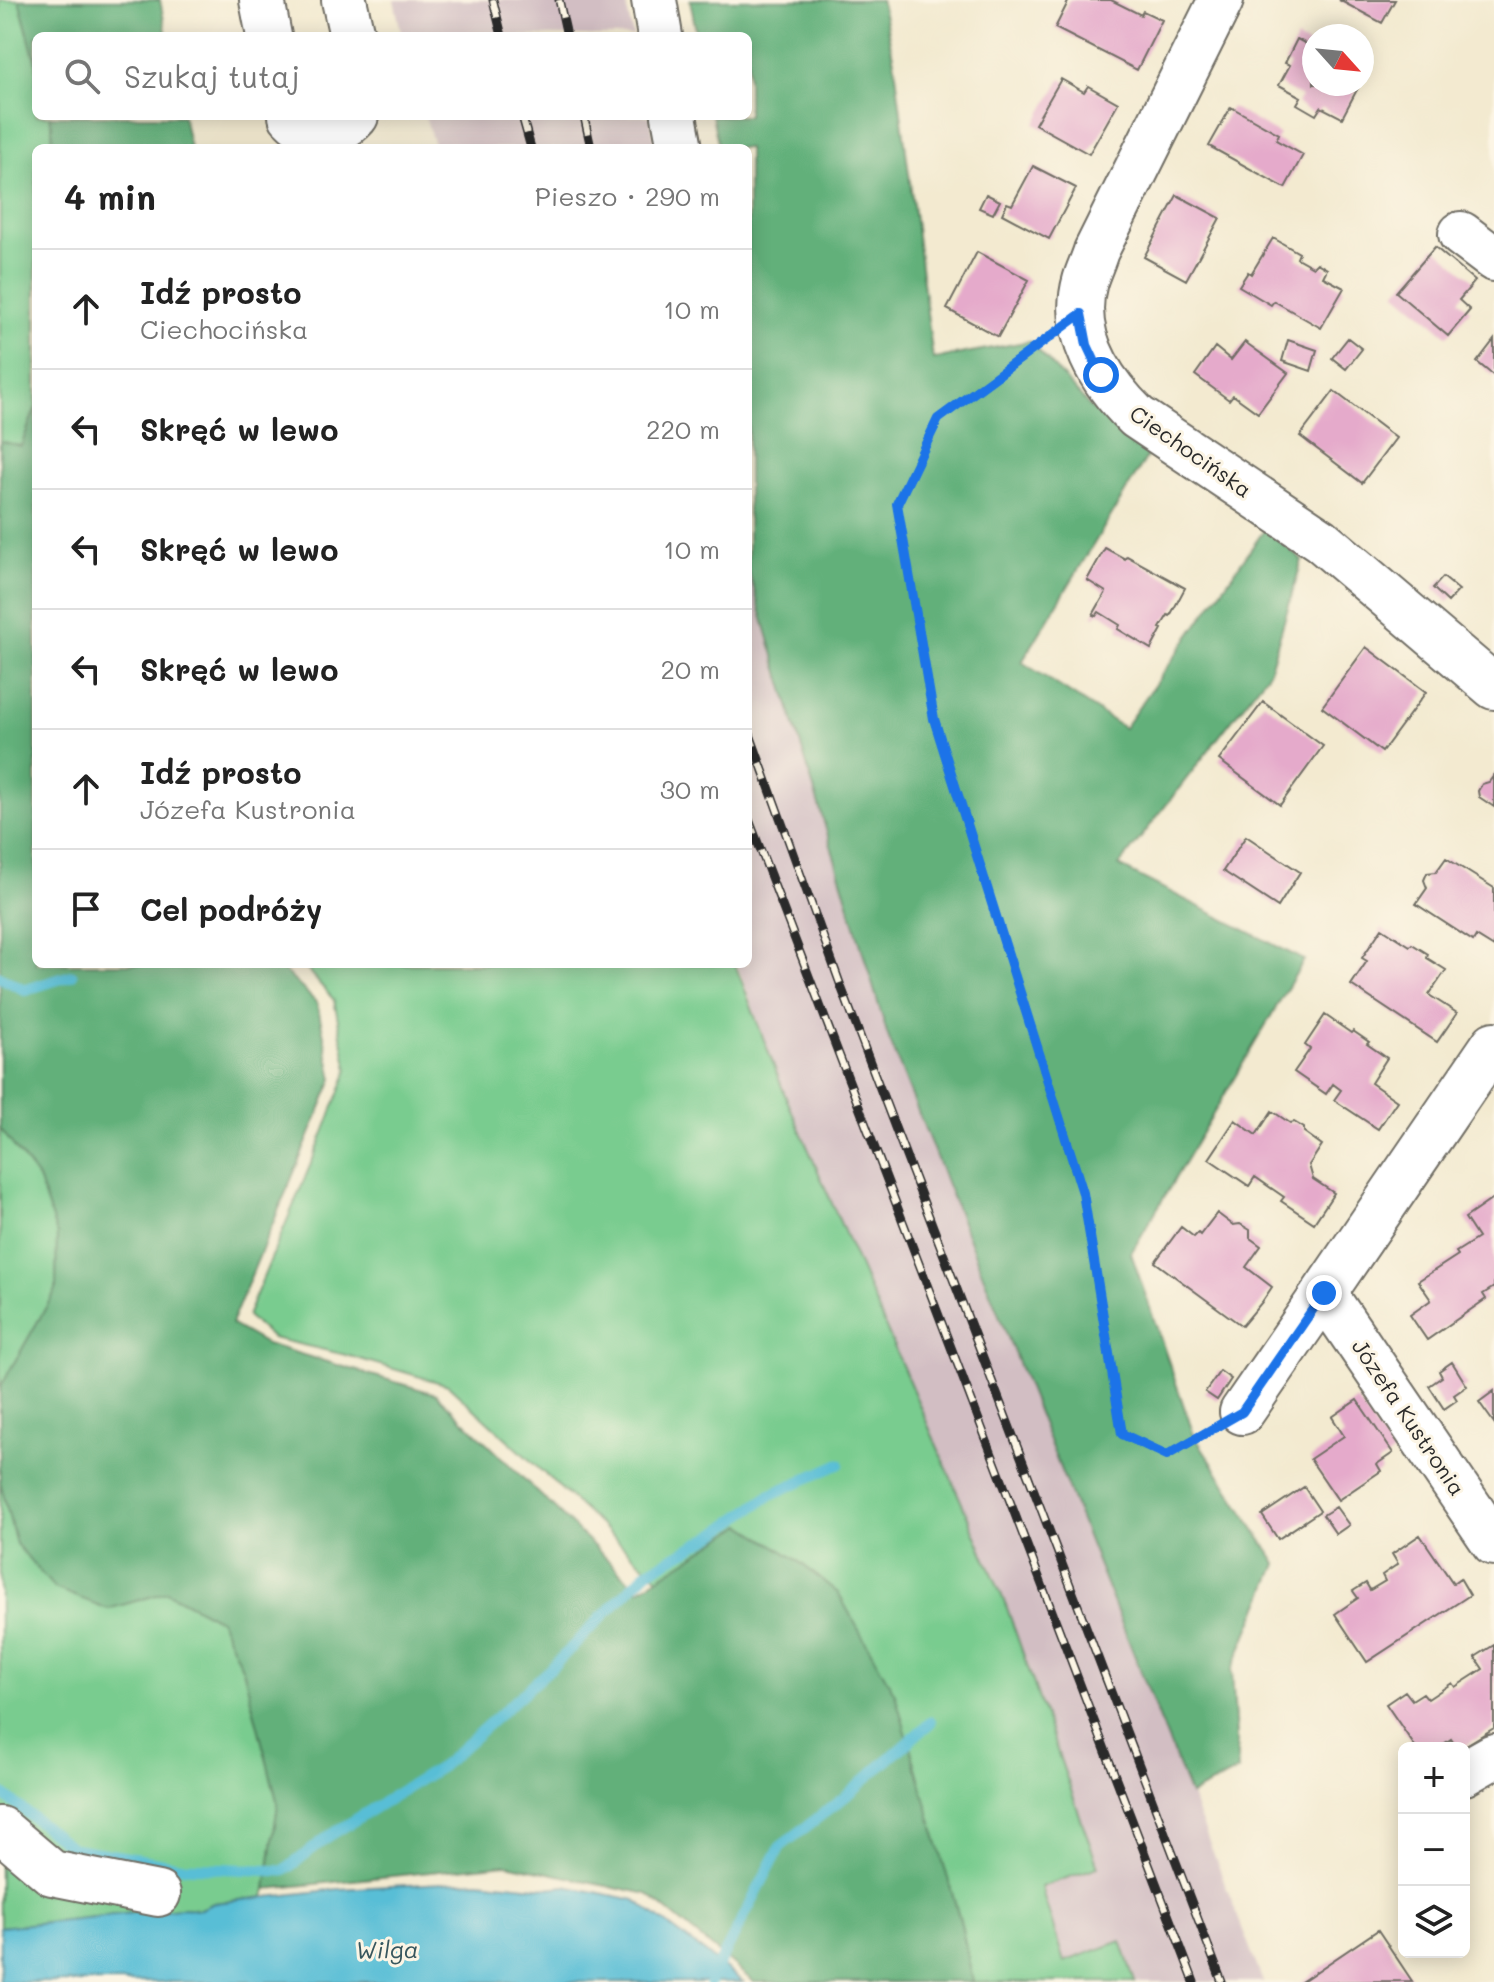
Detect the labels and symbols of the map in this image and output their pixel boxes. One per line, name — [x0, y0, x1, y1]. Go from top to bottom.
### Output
north arrow — [1302, 24, 1374, 96]
route start — [1083, 357, 1119, 393]
street label: Ciechocińska — [1124, 398, 1258, 504]
route end — [1306, 1275, 1342, 1311]
street label: Józefa Kustronia — [1346, 1333, 1472, 1501]
water label: Wilga — [355, 1933, 419, 1965]

